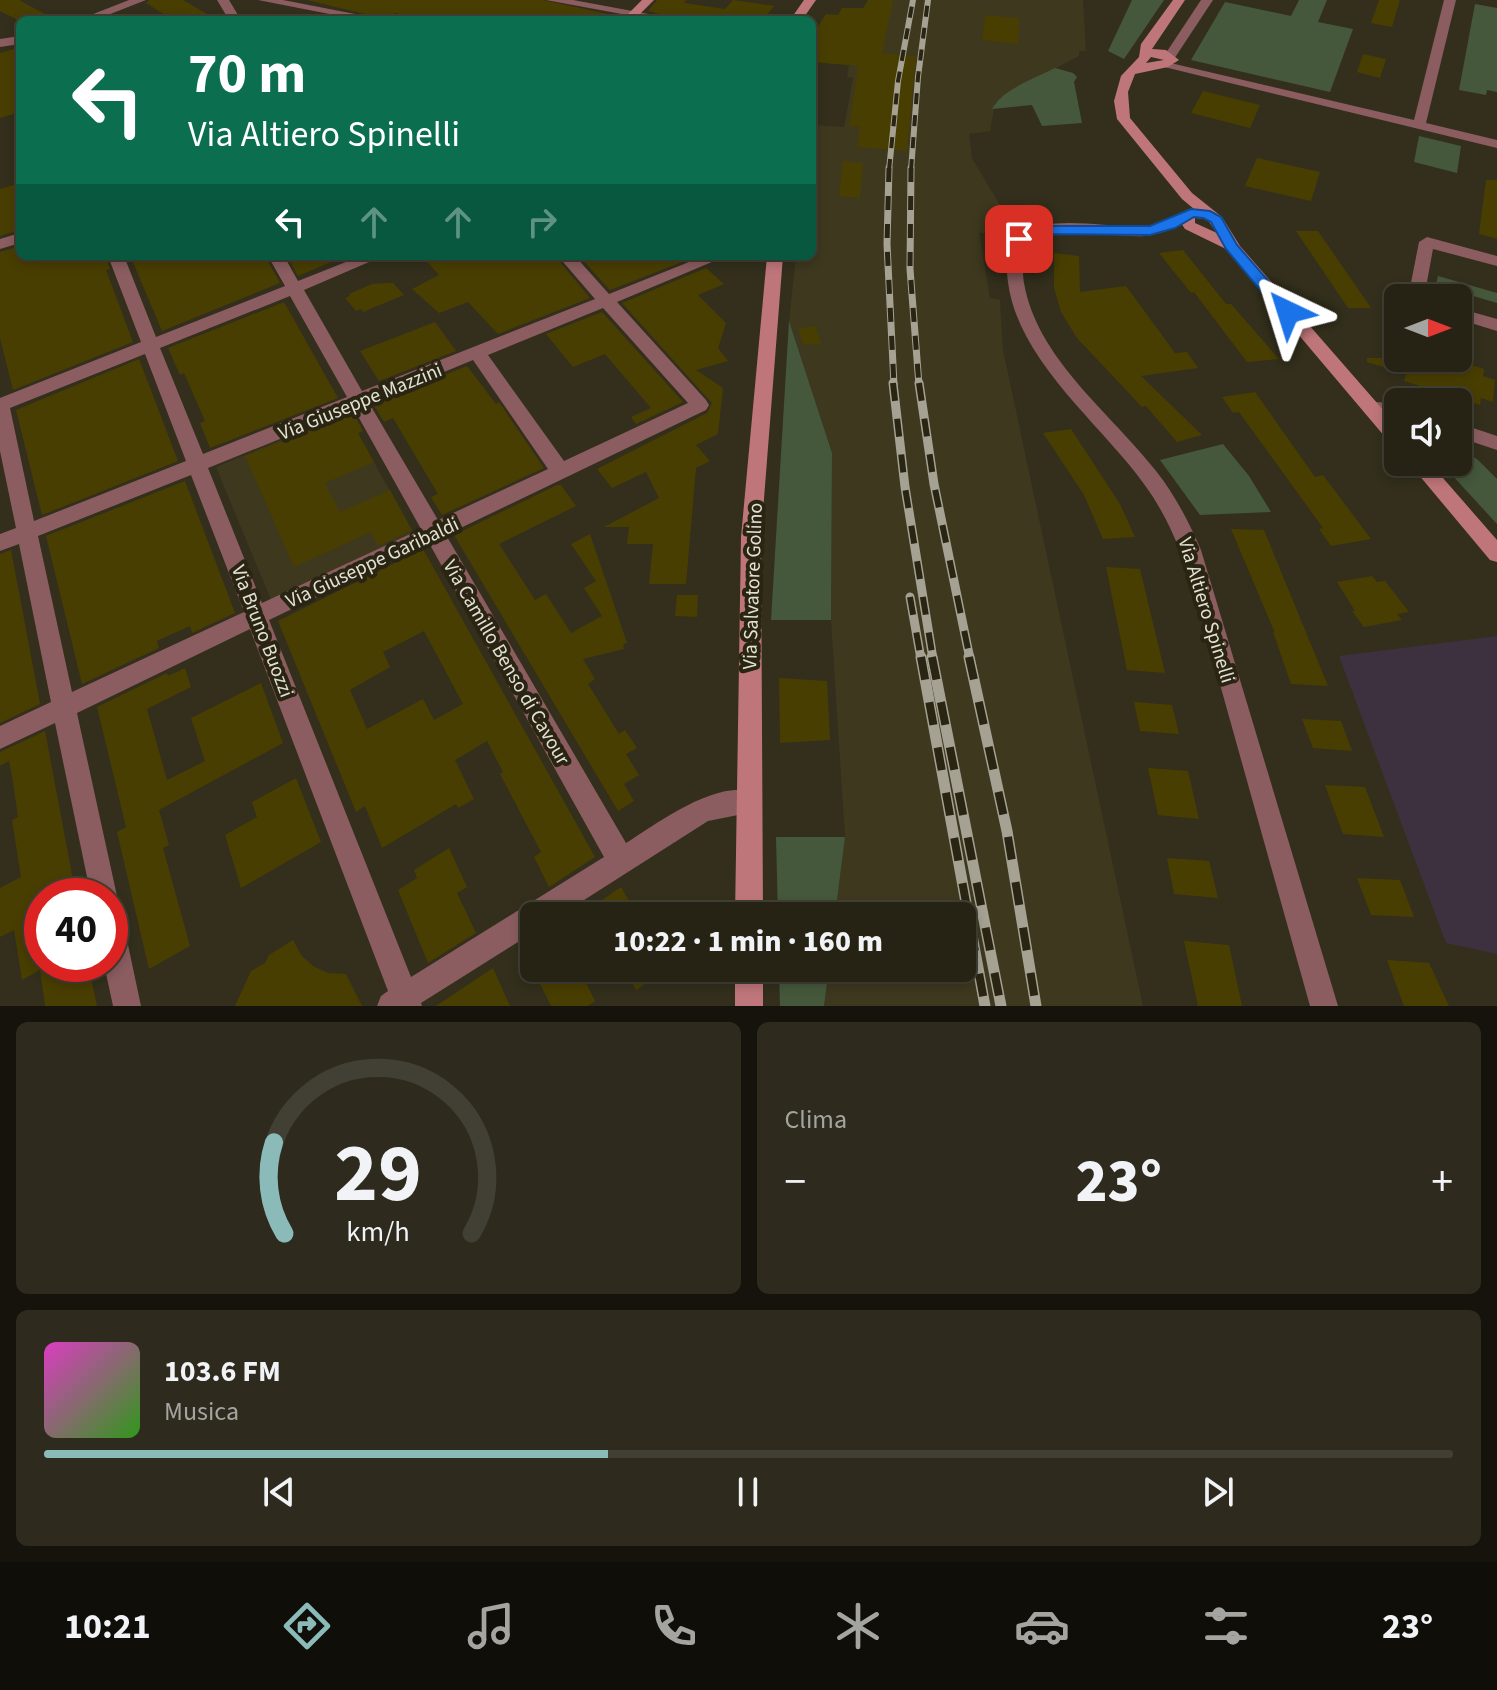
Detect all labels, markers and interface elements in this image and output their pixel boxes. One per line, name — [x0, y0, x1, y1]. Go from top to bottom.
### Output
text: 70 m — [188, 35, 306, 114]
icon: left — [56, 48, 160, 152]
text: Via Altiero Spinelli — [188, 109, 460, 160]
icon: left — [268, 200, 312, 244]
icon: ahead — [352, 200, 396, 244]
icon: ahead — [436, 200, 480, 244]
icon: right — [520, 200, 564, 244]
pin — [985, 205, 1053, 273]
icon: arrive — [997, 217, 1041, 261]
position arrow — [1246, 270, 1330, 354]
north arrow — [1384, 284, 1472, 372]
map controls — [1384, 284, 1472, 476]
street label: Via Giuseppe Mazzini — [274, 356, 446, 448]
button: sound — [1384, 388, 1472, 476]
street label: Via Salvatore Golino — [736, 502, 770, 670]
street label: Via Giuseppe Garibaldi — [281, 510, 464, 615]
street label: Via Altiero Spinelli — [1171, 534, 1242, 687]
street label: Via Camillo Benso di Cavour — [436, 555, 576, 770]
street label: Via Bruno Buozzi — [224, 561, 300, 702]
speed limit sign: 40 — [24, 878, 128, 982]
text: 10:22 · 1 min · 160 m — [613, 920, 883, 963]
text: Clima — [785, 1101, 847, 1138]
text: 29 — [334, 1115, 422, 1233]
text: 23° — [1076, 1140, 1162, 1225]
text: − — [785, 1151, 806, 1214]
text: + — [1431, 1151, 1453, 1214]
text: km/h — [347, 1212, 410, 1252]
text: 103.6 FM — [164, 1350, 281, 1393]
text: Musica — [164, 1393, 239, 1430]
icon: previous — [257, 1470, 301, 1514]
icon: pause — [726, 1470, 770, 1514]
icon: next — [1196, 1470, 1240, 1514]
icon: directions — [279, 1598, 335, 1654]
icon: music — [463, 1598, 519, 1654]
icon: phone — [646, 1598, 702, 1654]
icon: climate — [830, 1598, 886, 1654]
icon: car — [1014, 1598, 1070, 1654]
icon: filters — [1198, 1598, 1254, 1654]
text: 10:21 — [64, 1601, 151, 1652]
text: 23° — [1382, 1601, 1433, 1652]

